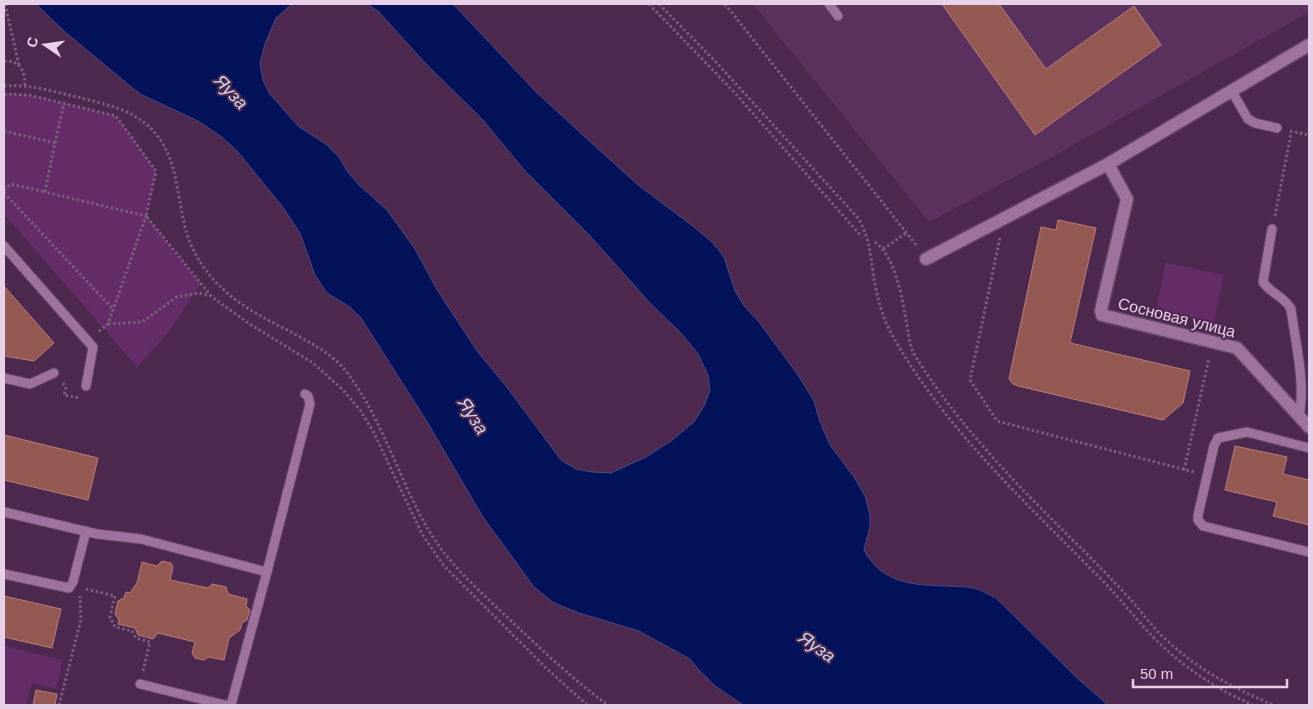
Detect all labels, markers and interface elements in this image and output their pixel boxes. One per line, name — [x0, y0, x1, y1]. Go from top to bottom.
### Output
north arrow — [20, 20, 70, 70]
text: С — [23, 35, 41, 49]
water label: Яуза — [210, 70, 252, 113]
street label: Сосновая улица — [1116, 295, 1237, 340]
water label: Яуза — [453, 393, 492, 438]
water label: Яуза — [794, 627, 839, 667]
scale bar — [1133, 656, 1287, 688]
text: 50 m — [1140, 665, 1173, 682]

